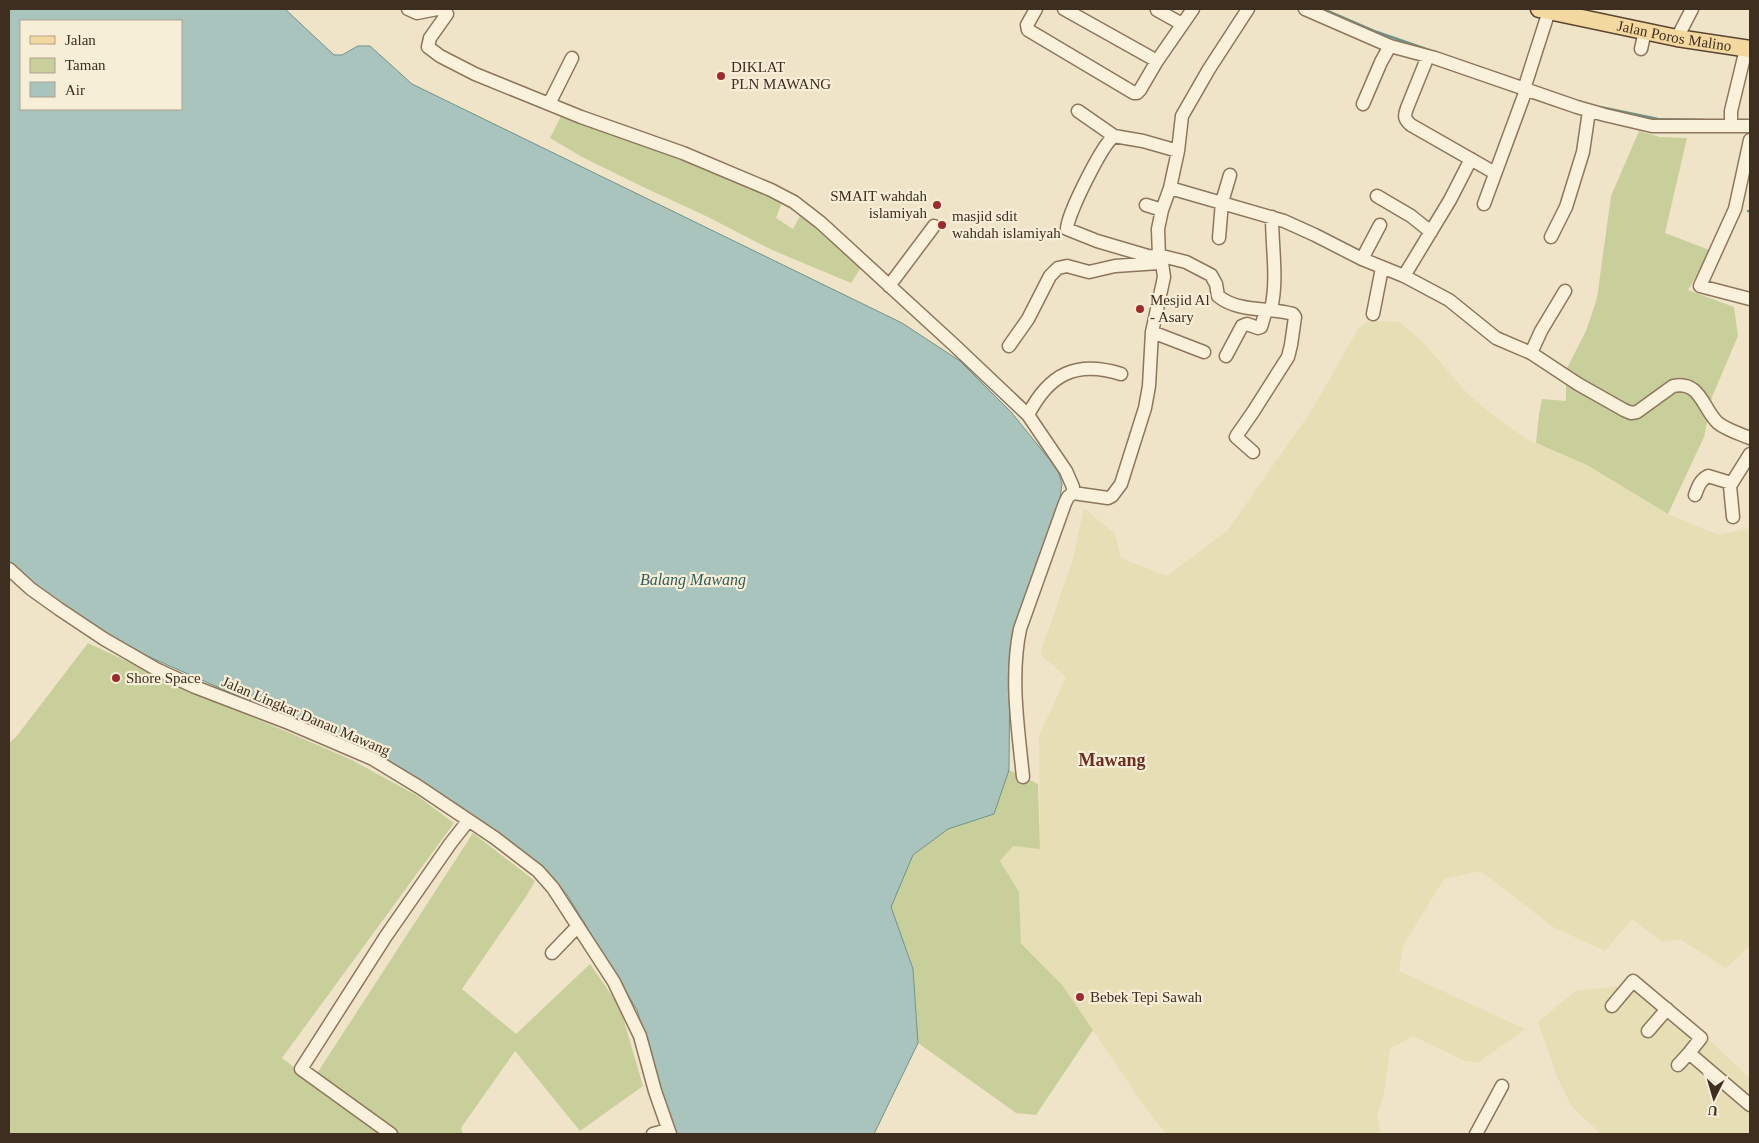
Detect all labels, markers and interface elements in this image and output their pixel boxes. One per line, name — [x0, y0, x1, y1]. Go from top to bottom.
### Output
street label: Jalan Poros Malino — [1616, 18, 1733, 54]
legend — [20, 20, 182, 110]
text: Jalan — [65, 32, 96, 48]
text: Taman — [65, 57, 106, 73]
place label: DIKLAT PLN MAWANG — [731, 59, 831, 92]
marker: DIKLAT PLN MAWANG — [715, 70, 727, 82]
text: Air — [65, 82, 85, 98]
place label: SMAIT wahdah islamiyah — [830, 188, 928, 221]
marker: SMAIT wahdah islamiyah — [931, 199, 943, 211]
place label: masjid sdit wahdah islamiyah — [952, 208, 1061, 241]
marker: masjid sdit wahdah islamiyah — [936, 219, 948, 231]
place label: Mesjid Al - Asary — [1150, 292, 1210, 325]
marker: Mesjid Al - Asary — [1134, 303, 1146, 315]
water label: Balang Mawang — [640, 571, 746, 589]
place label: Shore Space — [126, 670, 201, 686]
marker: Shore Space — [110, 672, 122, 684]
street label: Jalan Lingkar Danau Mawang — [219, 673, 393, 759]
district label: Mawang — [1079, 750, 1146, 770]
place label: Bebek Tepi Sawah — [1090, 989, 1202, 1005]
marker: Bebek Tepi Sawah — [1074, 991, 1086, 1003]
north arrow — [1689, 1073, 1739, 1123]
text: U — [1707, 1103, 1719, 1118]

